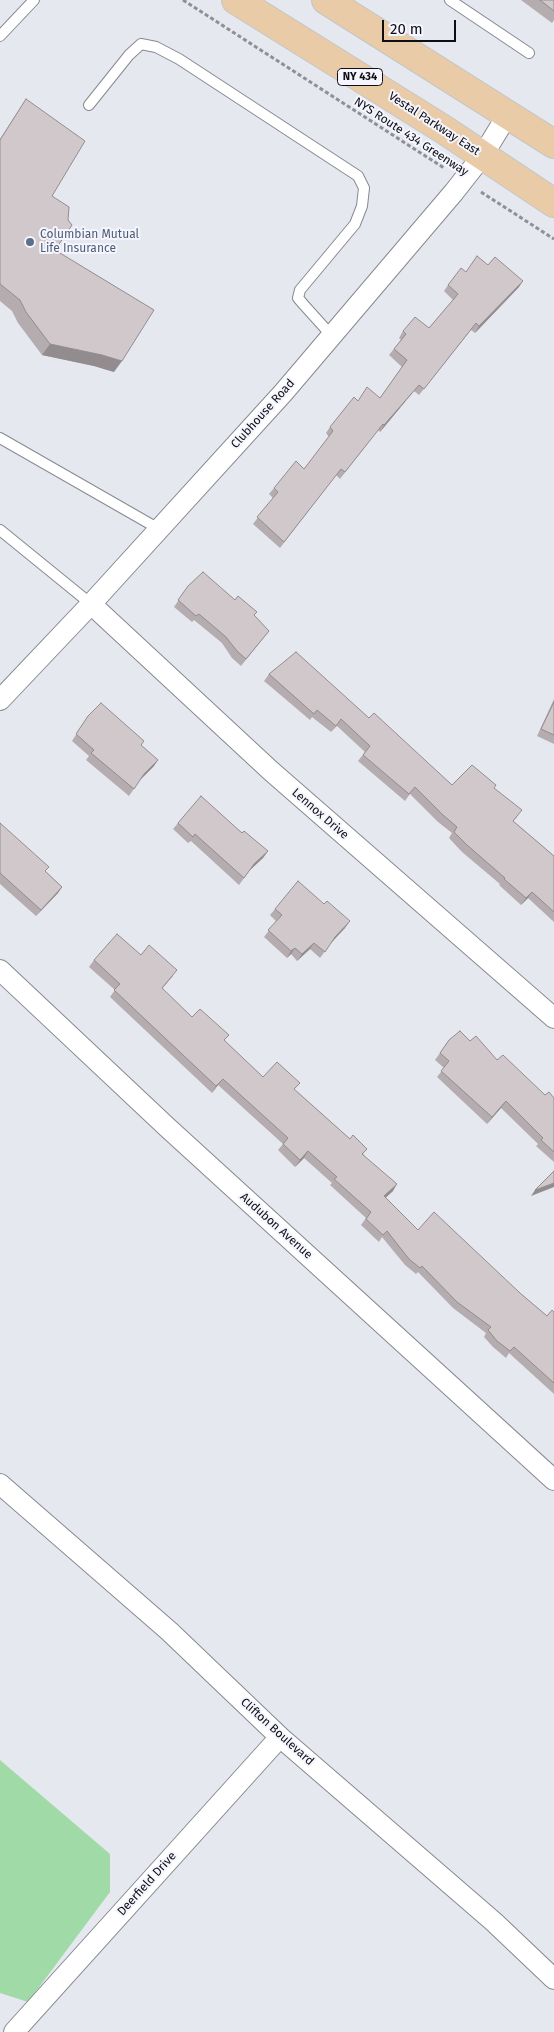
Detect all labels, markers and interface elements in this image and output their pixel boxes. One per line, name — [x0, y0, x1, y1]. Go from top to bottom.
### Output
scale bar — [384, 10, 458, 42]
text: 20 m — [390, 20, 423, 38]
road number: NY 434 — [338, 68, 382, 86]
street label: Vestal Parkway East — [386, 89, 482, 159]
street label: NYS Route 434 Greenway — [351, 95, 471, 179]
place label: Columbian Mutual Life Insurance — [40, 228, 139, 256]
marker: Columbian Mutual Life Insurance — [24, 236, 36, 248]
street label: Clubhouse Road — [228, 376, 298, 452]
street label: Lennox Drive — [289, 785, 351, 843]
street label: Audubon Avenue — [237, 1190, 315, 1262]
street label: Clifton Boulevard — [237, 1695, 317, 1769]
street label: Deerfield Drive — [115, 1849, 179, 1919]

